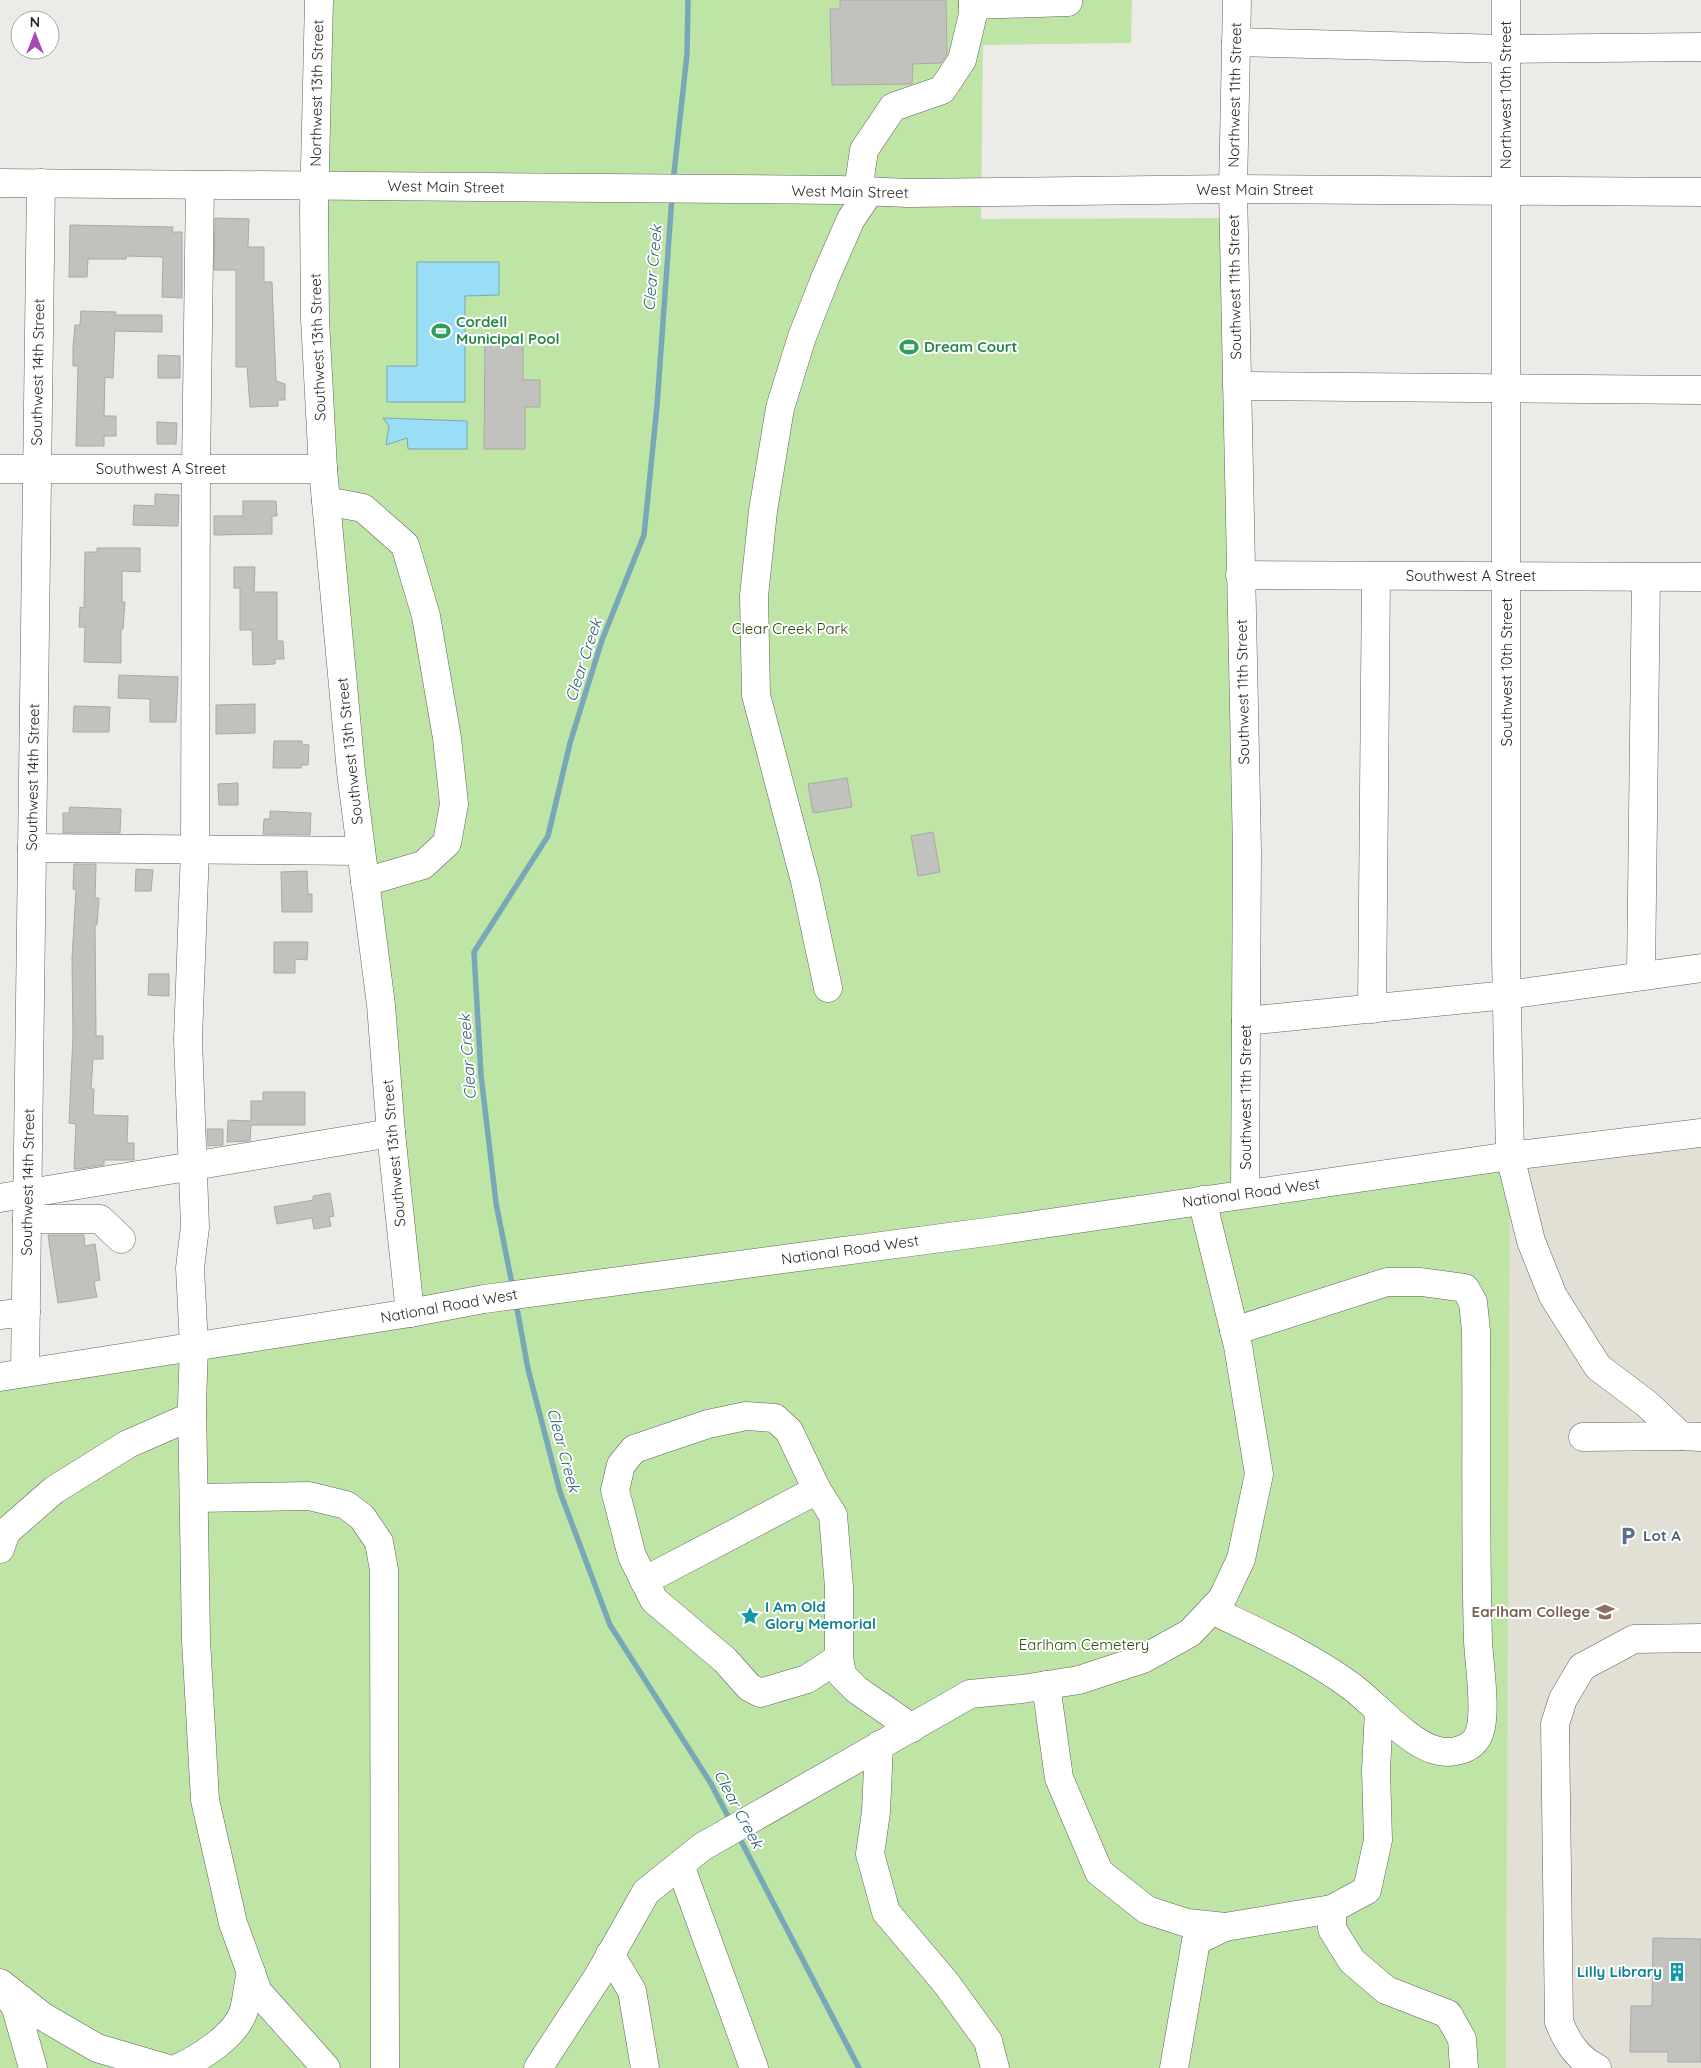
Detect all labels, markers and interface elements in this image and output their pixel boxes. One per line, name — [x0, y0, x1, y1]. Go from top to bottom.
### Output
north arrow — [10, 10, 60, 60]
text: N — [30, 13, 40, 31]
street label: Northwest 13th Street — [306, 19, 327, 167]
street label: Northwest 10th Street — [1496, 21, 1515, 169]
street label: Northwest 11th Street — [1224, 22, 1245, 168]
street label: West Main Street — [387, 176, 505, 197]
street label: West Main Street — [1196, 180, 1314, 199]
street label: West Main Street — [791, 181, 909, 202]
street label: Southwest 11th Street — [1224, 214, 1245, 360]
water label: Clear Creek — [638, 223, 666, 312]
street label: Southwest 13th Street — [305, 273, 330, 421]
street label: Southwest 14th Street — [27, 298, 48, 446]
place label: Cordell Municipal Pool — [456, 312, 560, 348]
sports icon: Cordell Municipal Pool — [430, 320, 452, 342]
sports icon: Dream Court — [898, 336, 920, 358]
place label: Dream Court — [924, 337, 1017, 356]
street label: Southwest A Street — [96, 459, 226, 478]
street label: Southwest A Street — [1406, 566, 1536, 585]
street label: Southwest 10th Street — [1497, 598, 1516, 746]
water label: Clear Creek — [560, 615, 606, 704]
park label: Clear Creek Park — [732, 619, 848, 638]
street label: Southwest 11th Street — [1232, 619, 1253, 765]
street label: Southwest 13th Street — [332, 677, 367, 826]
street label: Southwest 14th Street — [22, 703, 43, 851]
water label: Clear Creek — [454, 1012, 480, 1101]
street label: Southwest 11th Street — [1236, 1024, 1255, 1170]
street label: Southwest 13th Street — [378, 1079, 409, 1227]
street label: Southwest 14th Street — [17, 1108, 38, 1256]
street label: National Road West — [1181, 1173, 1321, 1212]
street label: National Road West — [780, 1230, 920, 1269]
street label: National Road West — [379, 1284, 519, 1327]
water label: Clear Creek — [543, 1406, 585, 1496]
parking icon: Lot A — [1617, 1525, 1639, 1547]
place label: Lot A — [1643, 1526, 1681, 1545]
place label: I Am Old Glory Memorial — [765, 1597, 876, 1633]
school or university icon: Earlham College — [1594, 1601, 1616, 1623]
place label: Earlham College — [1472, 1602, 1590, 1621]
place icon: I Am Old Glory Memorial — [739, 1605, 761, 1627]
park label: Earlham Cemetery — [1019, 1635, 1149, 1654]
water label: Clear Creek — [710, 1766, 769, 1853]
building icon: Lilly Library — [1666, 1961, 1688, 1983]
place label: Lilly Library — [1577, 1962, 1662, 1981]

